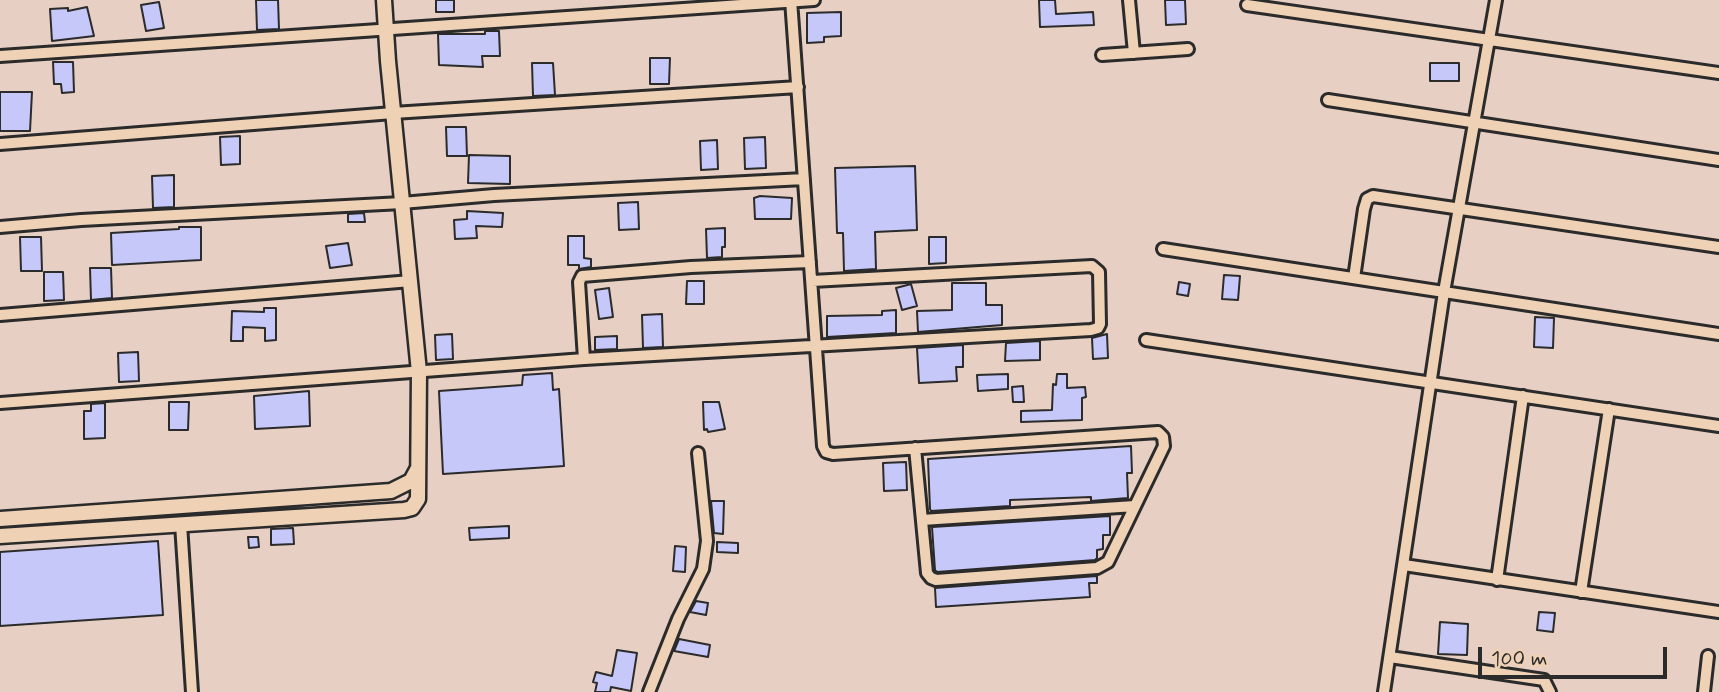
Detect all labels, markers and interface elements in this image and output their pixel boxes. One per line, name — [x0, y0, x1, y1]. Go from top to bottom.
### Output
scale bar — [1481, 632, 1670, 676]
text: 100 m — [1491, 645, 1547, 673]

